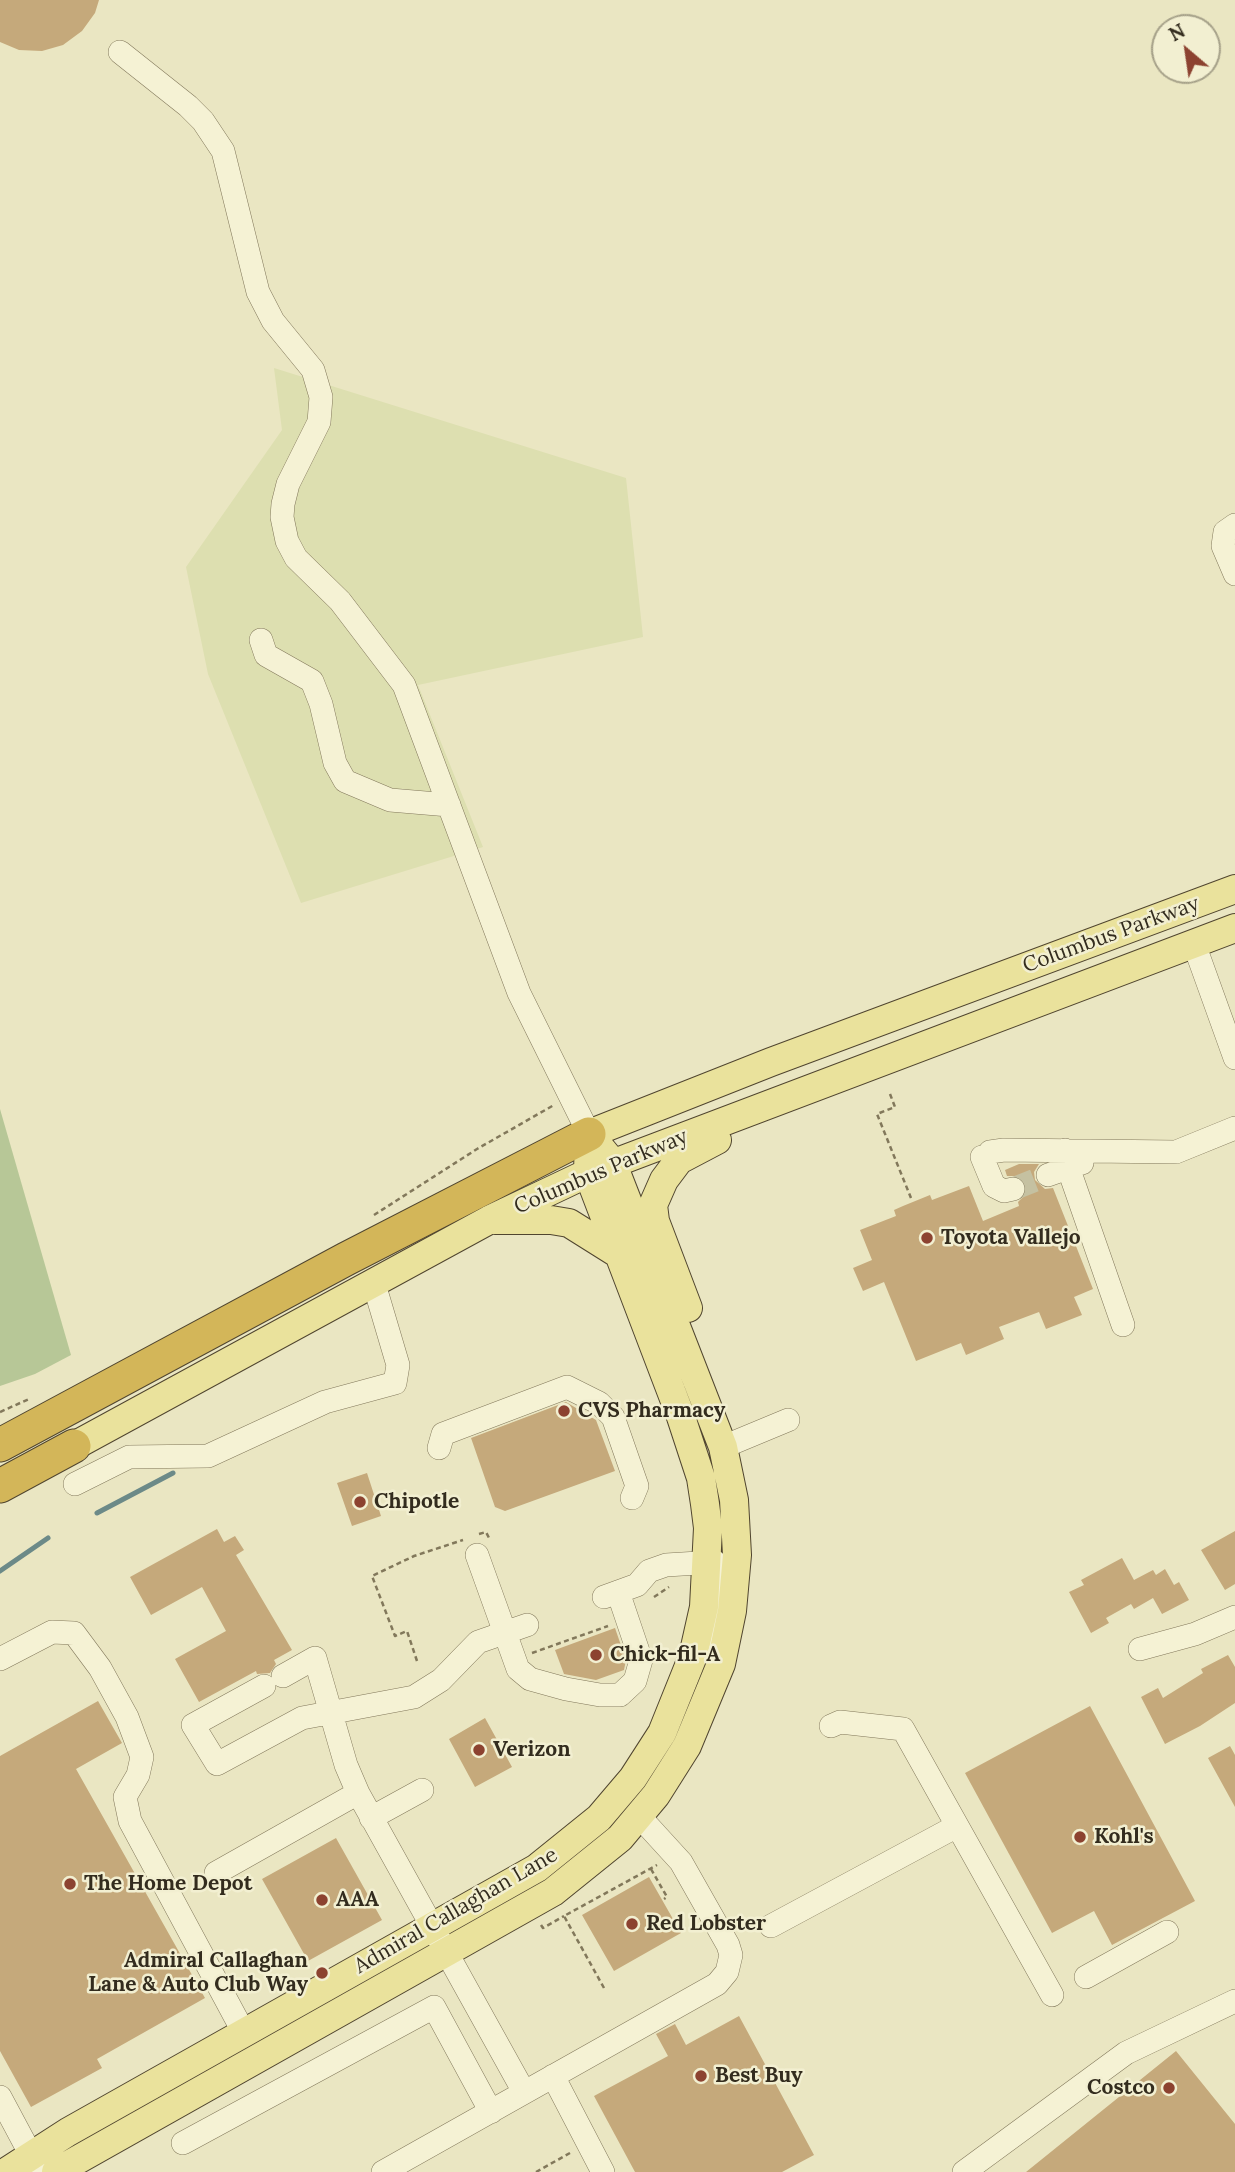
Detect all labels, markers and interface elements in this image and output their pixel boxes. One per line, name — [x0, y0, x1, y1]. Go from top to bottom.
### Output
north arrow — [1151, 14, 1221, 84]
text: N — [1165, 18, 1189, 46]
street label: Columbus Parkway — [1019, 891, 1203, 979]
street label: Columbus Parkway — [510, 1124, 692, 1220]
place label: Toyota Vallejo — [941, 1225, 1081, 1251]
marker: Toyota Vallejo — [919, 1230, 935, 1246]
place label: CVS Pharmacy — [578, 1398, 725, 1424]
marker: CVS Pharmacy — [556, 1403, 572, 1419]
place label: Chipotle — [374, 1489, 459, 1515]
marker: Chipotle — [352, 1494, 368, 1510]
place label: Chick-fil-A — [610, 1642, 720, 1668]
marker: Chick-fil-A — [588, 1647, 604, 1663]
place label: Verizon — [493, 1737, 571, 1763]
marker: Verizon — [471, 1742, 487, 1758]
place label: Kohl's — [1094, 1824, 1154, 1850]
marker: Kohl's — [1072, 1829, 1088, 1845]
street label: Admiral Callaghan Lane — [350, 1842, 562, 1980]
place label: The Home Depot — [84, 1871, 252, 1897]
marker: The Home Depot — [62, 1876, 78, 1892]
place label: AAA — [336, 1887, 379, 1913]
marker: AAA — [314, 1892, 330, 1908]
place label: Red Lobster — [646, 1911, 766, 1937]
marker: Red Lobster — [624, 1916, 640, 1932]
place label: Admiral Callaghan Lane & Auto Club Way — [88, 1948, 308, 1998]
marker: Admiral Callaghan Lane & Auto Club Way — [314, 1965, 330, 1981]
place label: Best Buy — [715, 2063, 803, 2089]
marker: Best Buy — [693, 2068, 709, 2084]
place label: Costco — [1087, 2075, 1155, 2101]
marker: Costco — [1161, 2080, 1177, 2096]

